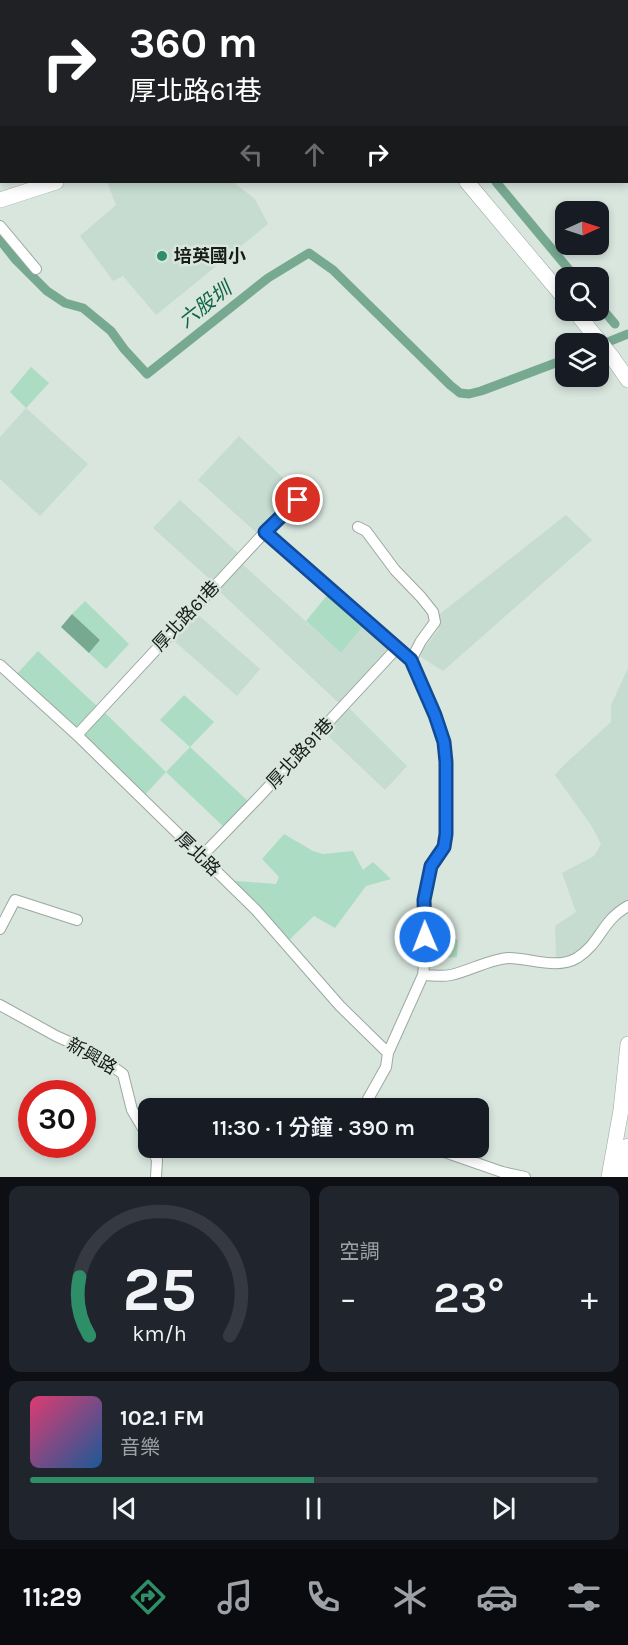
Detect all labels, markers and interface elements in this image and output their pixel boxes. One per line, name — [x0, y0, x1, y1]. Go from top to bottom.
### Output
text: 360 m — [129, 18, 258, 68]
icon: right — [30, 24, 108, 102]
text: 厚北路61巷 — [129, 75, 261, 107]
icon: left — [235, 138, 268, 171]
icon: ahead — [298, 138, 331, 171]
icon: right — [361, 138, 394, 171]
north arrow — [555, 201, 609, 255]
map controls — [555, 201, 609, 387]
place label: 培英國小 — [174, 245, 246, 267]
marker: 培英國小 — [155, 249, 169, 263]
button: search — [555, 267, 609, 321]
water label: 六股圳 — [174, 276, 238, 333]
button: layers — [555, 333, 609, 387]
pin — [272, 474, 323, 525]
icon: arrive — [281, 483, 314, 516]
street label: 厚北路61巷 — [148, 576, 224, 656]
street label: 厚北路91巷 — [262, 713, 338, 793]
street label: 厚北路 — [171, 827, 225, 881]
position arrow — [393, 905, 457, 969]
street label: 新興路 — [63, 1033, 121, 1079]
speed limit sign: 30 — [18, 1080, 96, 1158]
text: 11:30 · 1 分鐘 · 390 m — [212, 1115, 415, 1141]
text: 空調 — [340, 1240, 380, 1263]
text: 25 — [122, 1253, 196, 1326]
text: 23° — [433, 1271, 504, 1323]
text: − — [340, 1279, 357, 1317]
text: + — [581, 1279, 598, 1317]
text: km/h — [132, 1321, 186, 1346]
text: 102.1 FM — [120, 1405, 204, 1431]
text: 音樂 — [120, 1436, 160, 1459]
icon: previous — [108, 1492, 141, 1525]
icon: pause — [297, 1492, 330, 1525]
icon: next — [487, 1492, 520, 1525]
icon: directions — [127, 1576, 169, 1618]
icon: music — [214, 1576, 256, 1618]
icon: phone — [302, 1576, 344, 1618]
icon: climate — [389, 1576, 431, 1618]
icon: car — [476, 1576, 518, 1618]
icon: filters — [563, 1576, 605, 1618]
text: 11:29 — [23, 1581, 82, 1613]

